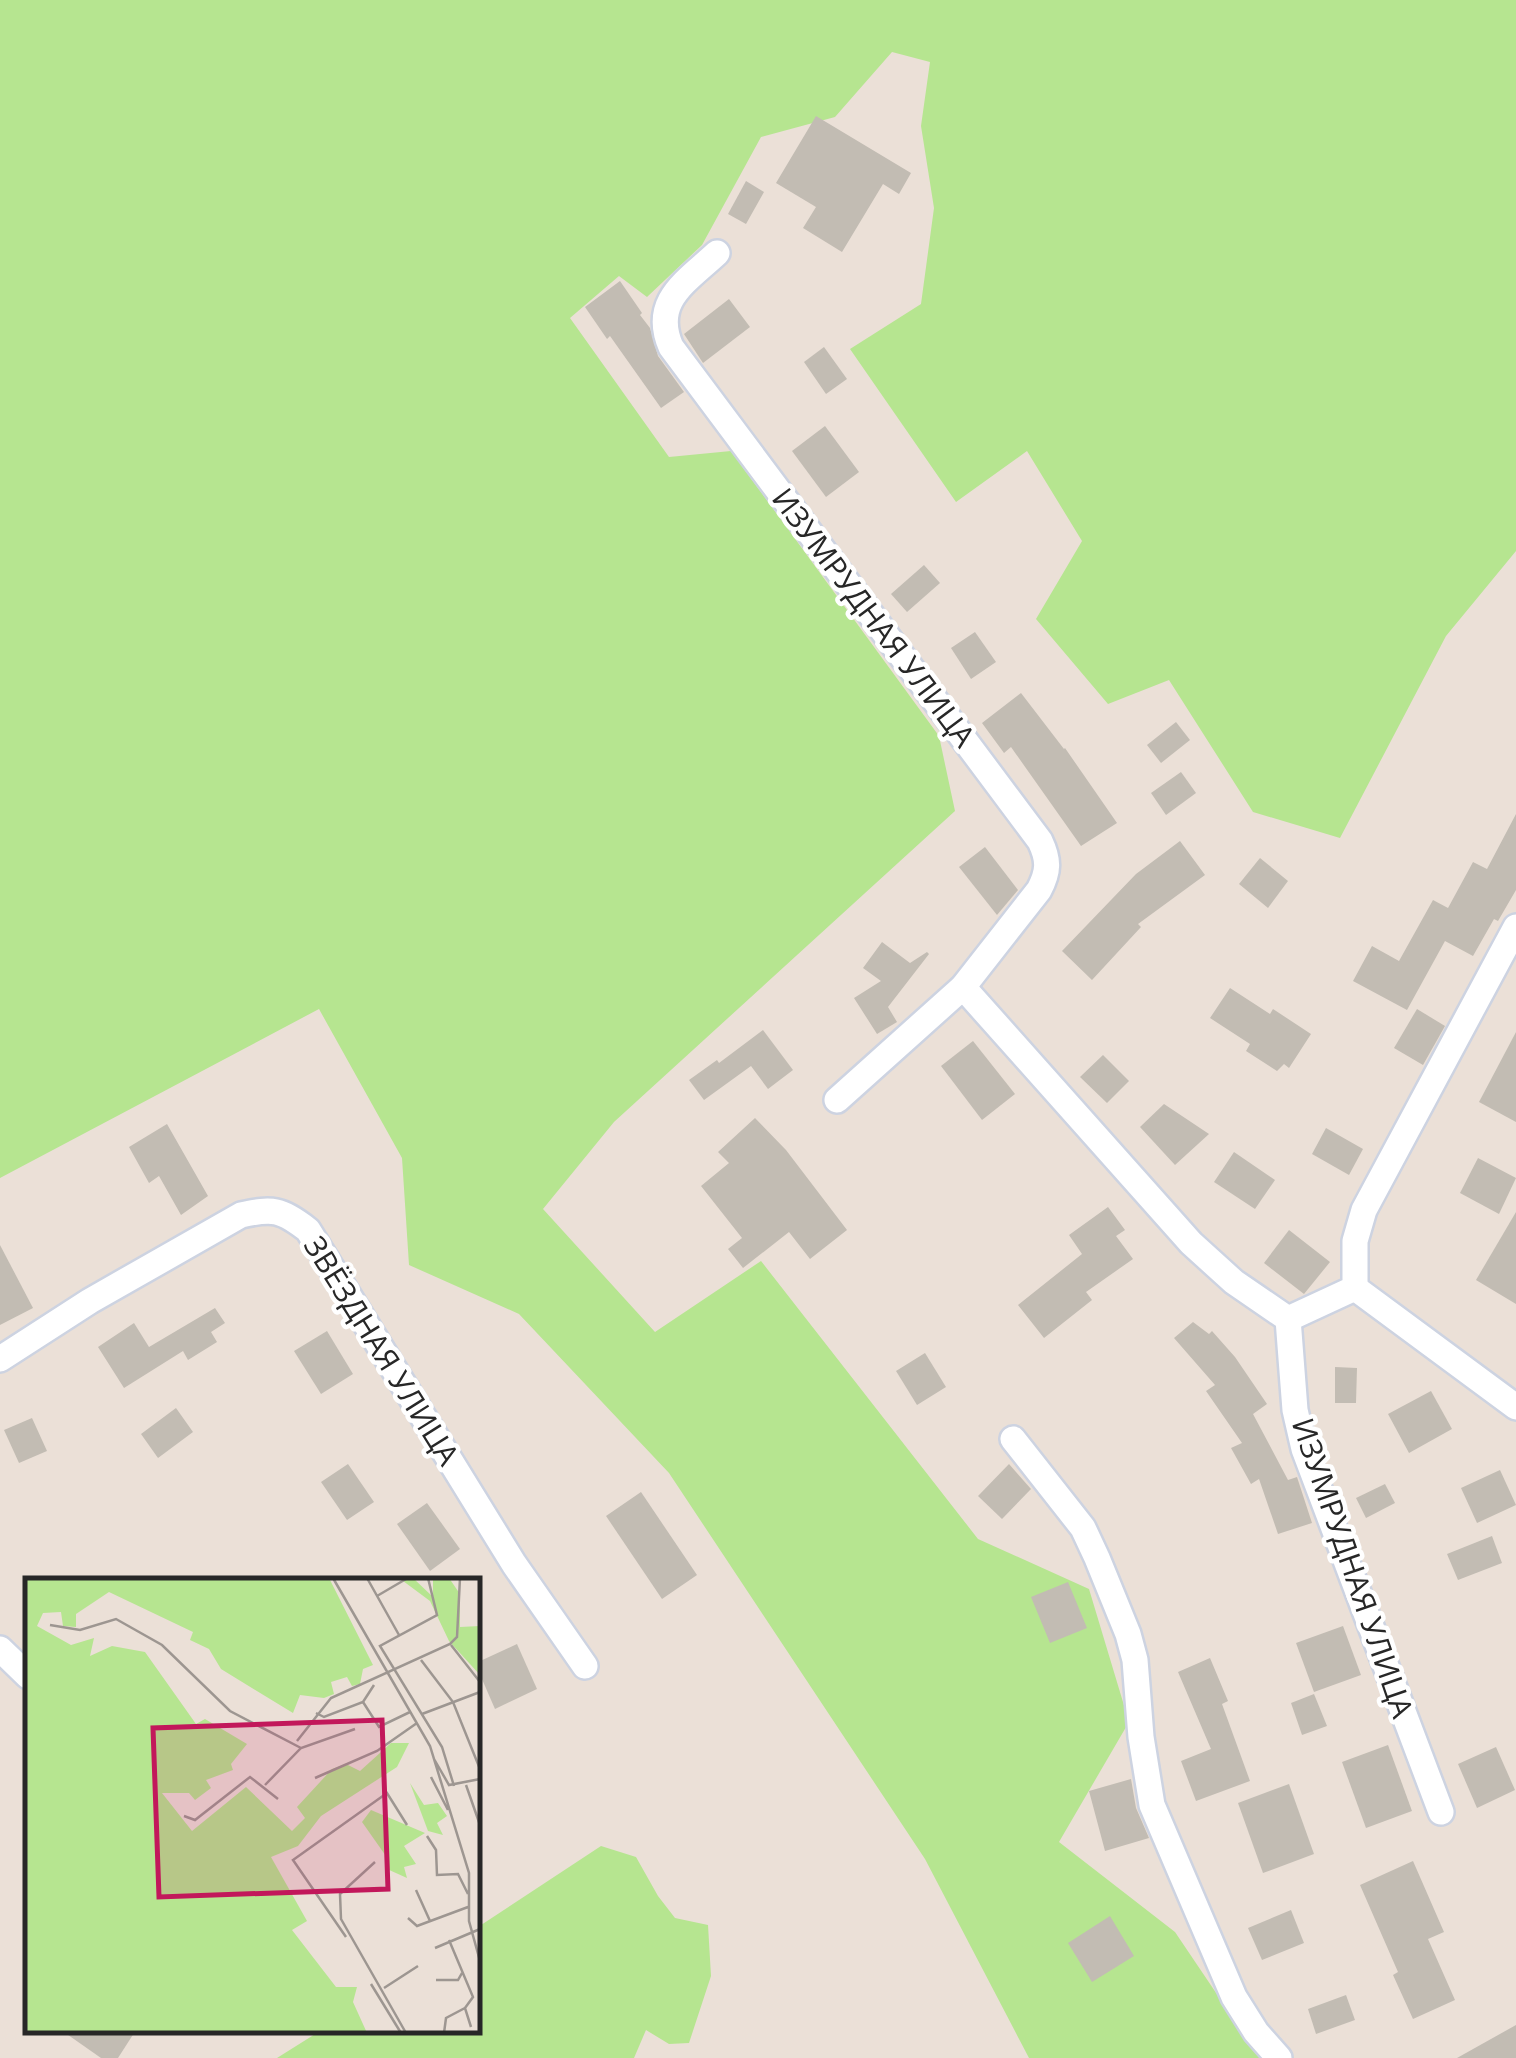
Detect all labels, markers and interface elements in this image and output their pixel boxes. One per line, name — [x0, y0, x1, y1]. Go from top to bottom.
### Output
street label: ИЗУМРУДНАЯ УЛИЦА — [763, 479, 985, 755]
street label: ЗВЁЗДНАЯ УЛИЦА — [295, 1228, 469, 1473]
street label: ИЗУМРУДНАЯ УЛИЦА — [1283, 1412, 1424, 1723]
inset map — [25, 1578, 480, 2033]

